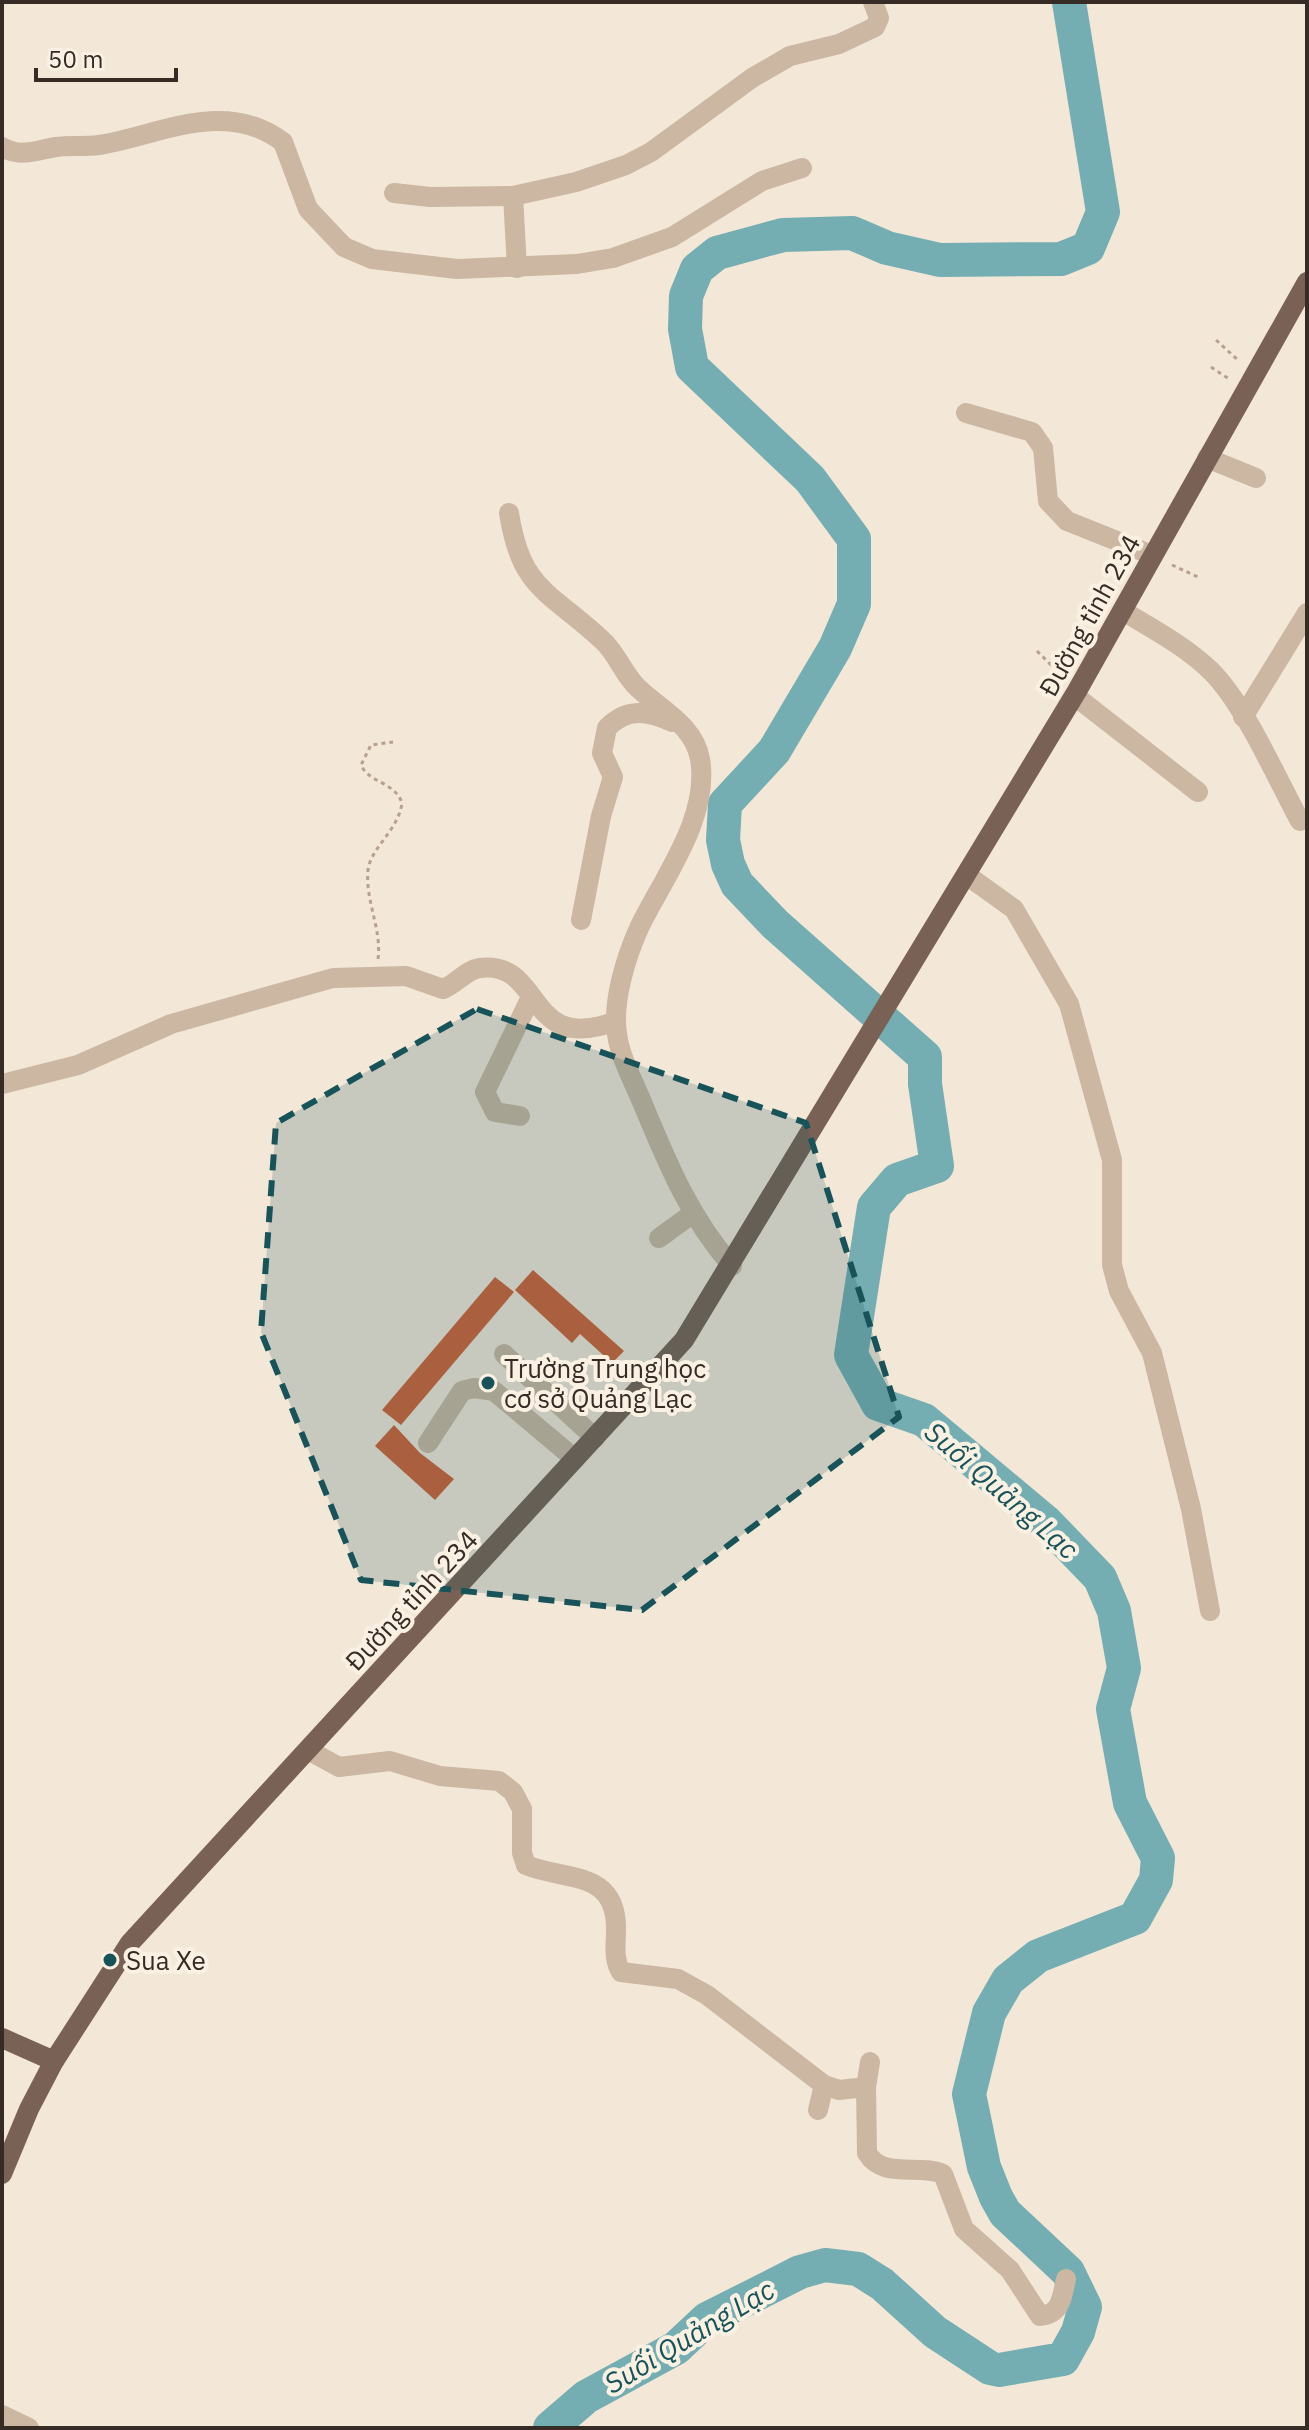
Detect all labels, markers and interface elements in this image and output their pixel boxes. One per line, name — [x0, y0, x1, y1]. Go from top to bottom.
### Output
scale bar — [36, 32, 176, 82]
text: 50 m — [48, 43, 103, 75]
street label: Đường tỉnh 234 — [1031, 528, 1147, 702]
place label: Trường Trung học cơ sở Quảng Lạc — [504, 1351, 706, 1415]
marker: Trường Trung học cơ sở Quảng Lạc — [479, 1374, 497, 1392]
water label: Suối Quảng Lạc — [917, 1413, 1087, 1567]
street label: Đường tỉnh 234 — [337, 1523, 485, 1677]
place label: Sua Xe — [126, 1943, 206, 1977]
marker: Sua Xe — [101, 1951, 119, 1969]
water label: Suối Quảng Lạc — [597, 2270, 781, 2401]

